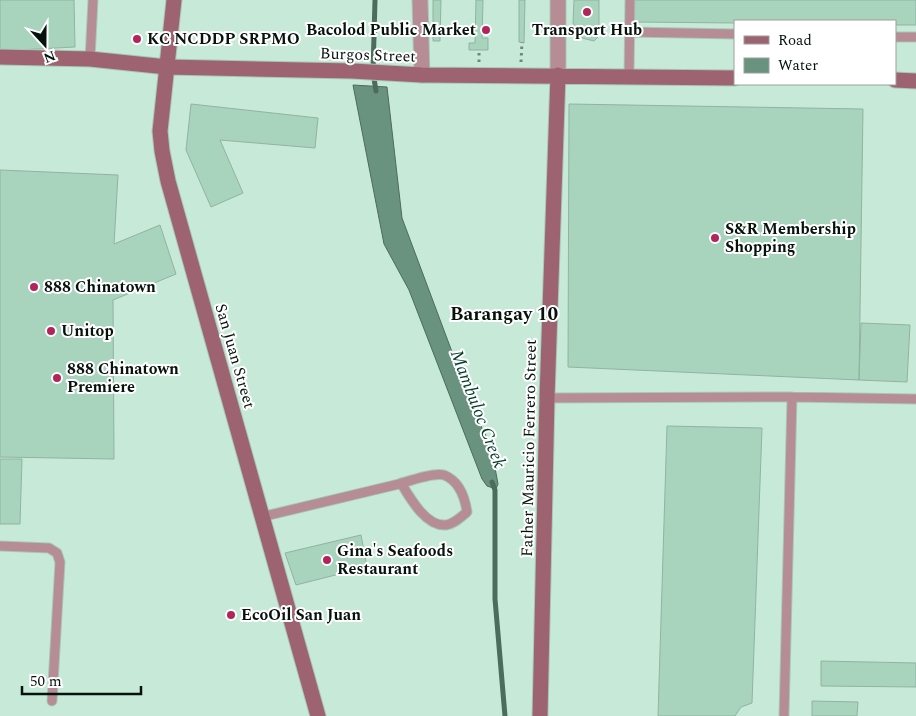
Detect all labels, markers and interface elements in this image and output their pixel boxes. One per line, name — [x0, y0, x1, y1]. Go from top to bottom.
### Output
marker: Transport Hub — [581, 6, 593, 18]
place label: Bacolod Public Market — [306, 18, 476, 42]
place label: Transport Hub — [532, 18, 642, 42]
north arrow — [20, 20, 70, 70]
legend — [734, 20, 896, 85]
marker: Bacolod Public Market — [480, 24, 492, 36]
place label: KC NCDDP SRPMO — [147, 27, 300, 51]
text: Road — [778, 29, 812, 52]
marker: KC NCDDP SRPMO — [131, 33, 143, 45]
street label: Burgos Street — [320, 41, 417, 69]
text: N — [40, 45, 59, 69]
text: Water — [778, 54, 818, 77]
place label: S&R Membership Shopping — [725, 217, 856, 259]
marker: S&R Membership Shopping — [709, 232, 721, 244]
place label: 888 Chinatown — [44, 275, 156, 299]
marker: 888 Chinatown — [28, 281, 40, 293]
district label: Barangay 10 — [450, 300, 558, 329]
street label: San Juan Street — [209, 301, 262, 412]
place label: Unitop — [61, 319, 114, 343]
marker: Unitop — [45, 325, 57, 337]
street label: Father Mauricio Ferrero Street — [515, 339, 543, 557]
water label: Mambuloc Creek — [443, 346, 513, 473]
place label: 888 Chinatown Premiere — [67, 357, 179, 399]
marker: 888 Chinatown Premiere — [51, 372, 63, 384]
place label: Gina's Seafoods Restaurant — [337, 539, 453, 581]
marker: Gina's Seafoods Restaurant — [321, 554, 333, 566]
place label: EcoOil San Juan — [241, 603, 361, 627]
marker: EcoOil San Juan — [225, 609, 237, 621]
scale bar — [22, 664, 141, 696]
text: 50 m — [30, 670, 62, 693]

